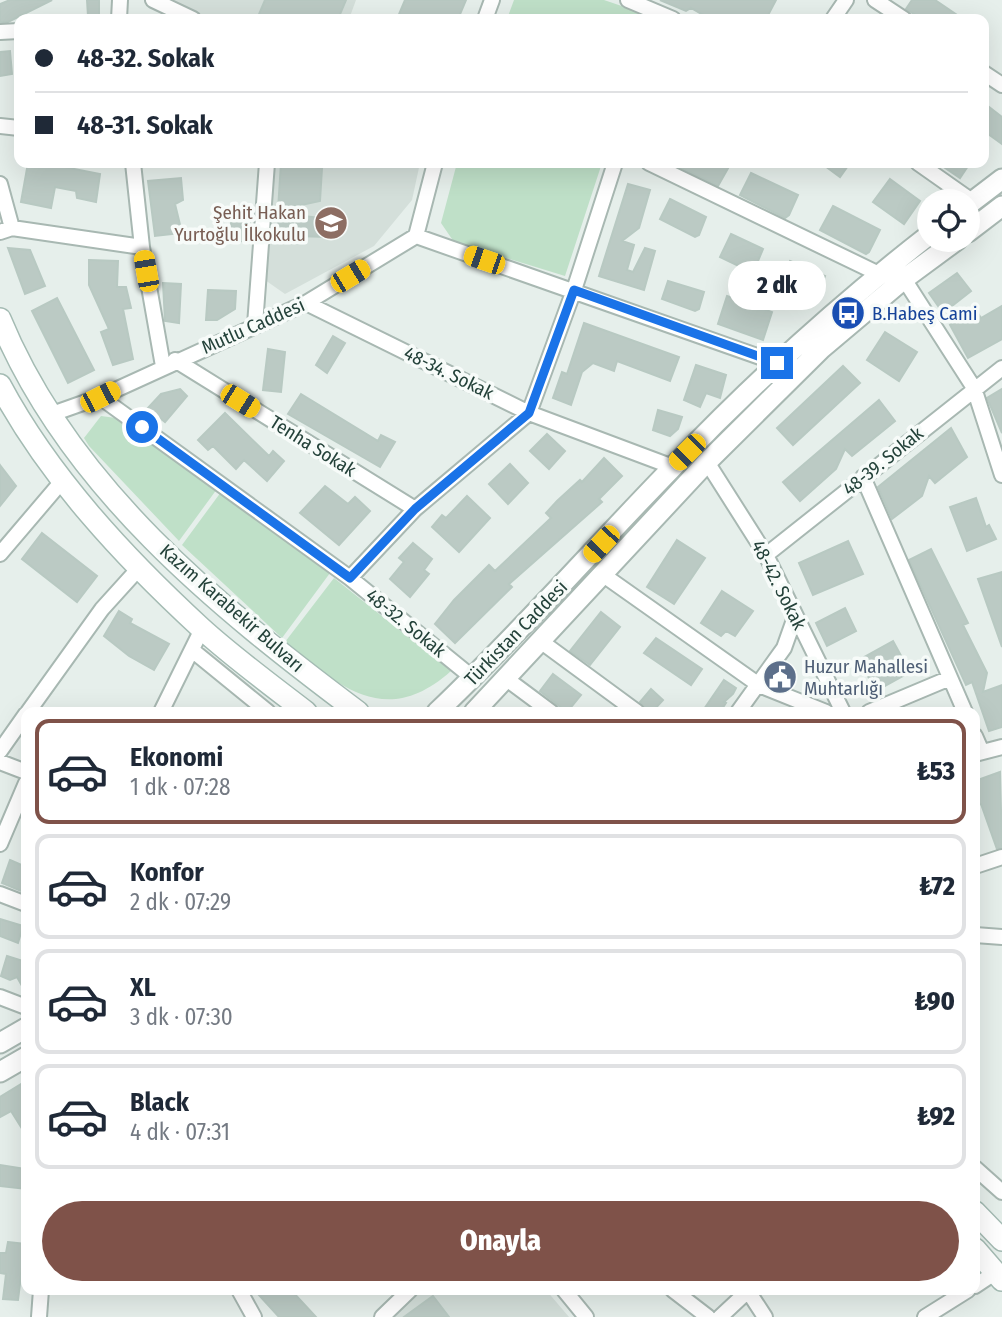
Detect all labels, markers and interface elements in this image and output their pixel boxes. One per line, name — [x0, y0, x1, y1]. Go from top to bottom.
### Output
text: 48-32. Sokak — [77, 43, 214, 74]
text: 48-31. Sokak — [77, 110, 213, 141]
map controls — [917, 189, 980, 252]
button: locate — [917, 189, 980, 252]
place label: Şehit Hakan Yurtoğlu İlkokulu — [174, 201, 306, 246]
school or university icon: Şehit Hakan Yurtoğlu İlkokulu — [312, 204, 350, 242]
car — [461, 243, 508, 277]
car — [133, 248, 160, 294]
car — [327, 256, 374, 296]
callout: 2 dk — [728, 262, 826, 310]
text: 2 dk — [757, 271, 797, 299]
street label: Mutlu Caddesi — [198, 293, 308, 359]
bus stop icon: B.Habeş Cami — [829, 294, 867, 332]
place label: B.Habeş Cami — [872, 302, 978, 325]
street label: 48-34. Sokak — [400, 341, 498, 405]
route end — [761, 347, 793, 379]
car — [77, 378, 124, 416]
car — [217, 381, 264, 421]
route start — [126, 411, 158, 443]
street label: Tenha Sokak — [266, 411, 360, 482]
street label: 48-39. Sokak — [838, 422, 928, 500]
car — [665, 430, 710, 474]
car — [579, 521, 624, 567]
street label: 48-42. Sokak — [747, 536, 811, 634]
street label: Kazım Karabekir Bulvarı — [155, 539, 309, 677]
street label: Türkistan Caddesi — [460, 576, 572, 690]
street label: 48-32. Sokak — [361, 584, 451, 662]
place label: Huzur Mahallesi Muhtarlığı — [804, 655, 928, 700]
public building icon: Huzur Mahallesi Muhtarlığı — [761, 658, 799, 696]
icon: car — [46, 740, 109, 803]
text: Ekonomi — [130, 742, 223, 773]
text: ₺53 — [916, 756, 955, 787]
text: 1 dk · 07:28 — [130, 773, 231, 801]
icon: car — [46, 855, 109, 918]
text: Konfor — [130, 857, 204, 888]
text: ₺72 — [919, 871, 955, 902]
text: 2 dk · 07:29 — [130, 888, 231, 916]
icon: car — [46, 970, 109, 1033]
text: XL — [130, 972, 156, 1003]
text: ₺90 — [914, 986, 955, 1017]
text: 3 dk · 07:30 — [130, 1003, 233, 1031]
icon: car — [46, 1085, 109, 1148]
text: Black — [130, 1087, 189, 1118]
text: ₺92 — [917, 1101, 955, 1132]
text: 4 dk · 07:31 — [130, 1118, 230, 1146]
button: Onayla — [42, 1201, 959, 1281]

